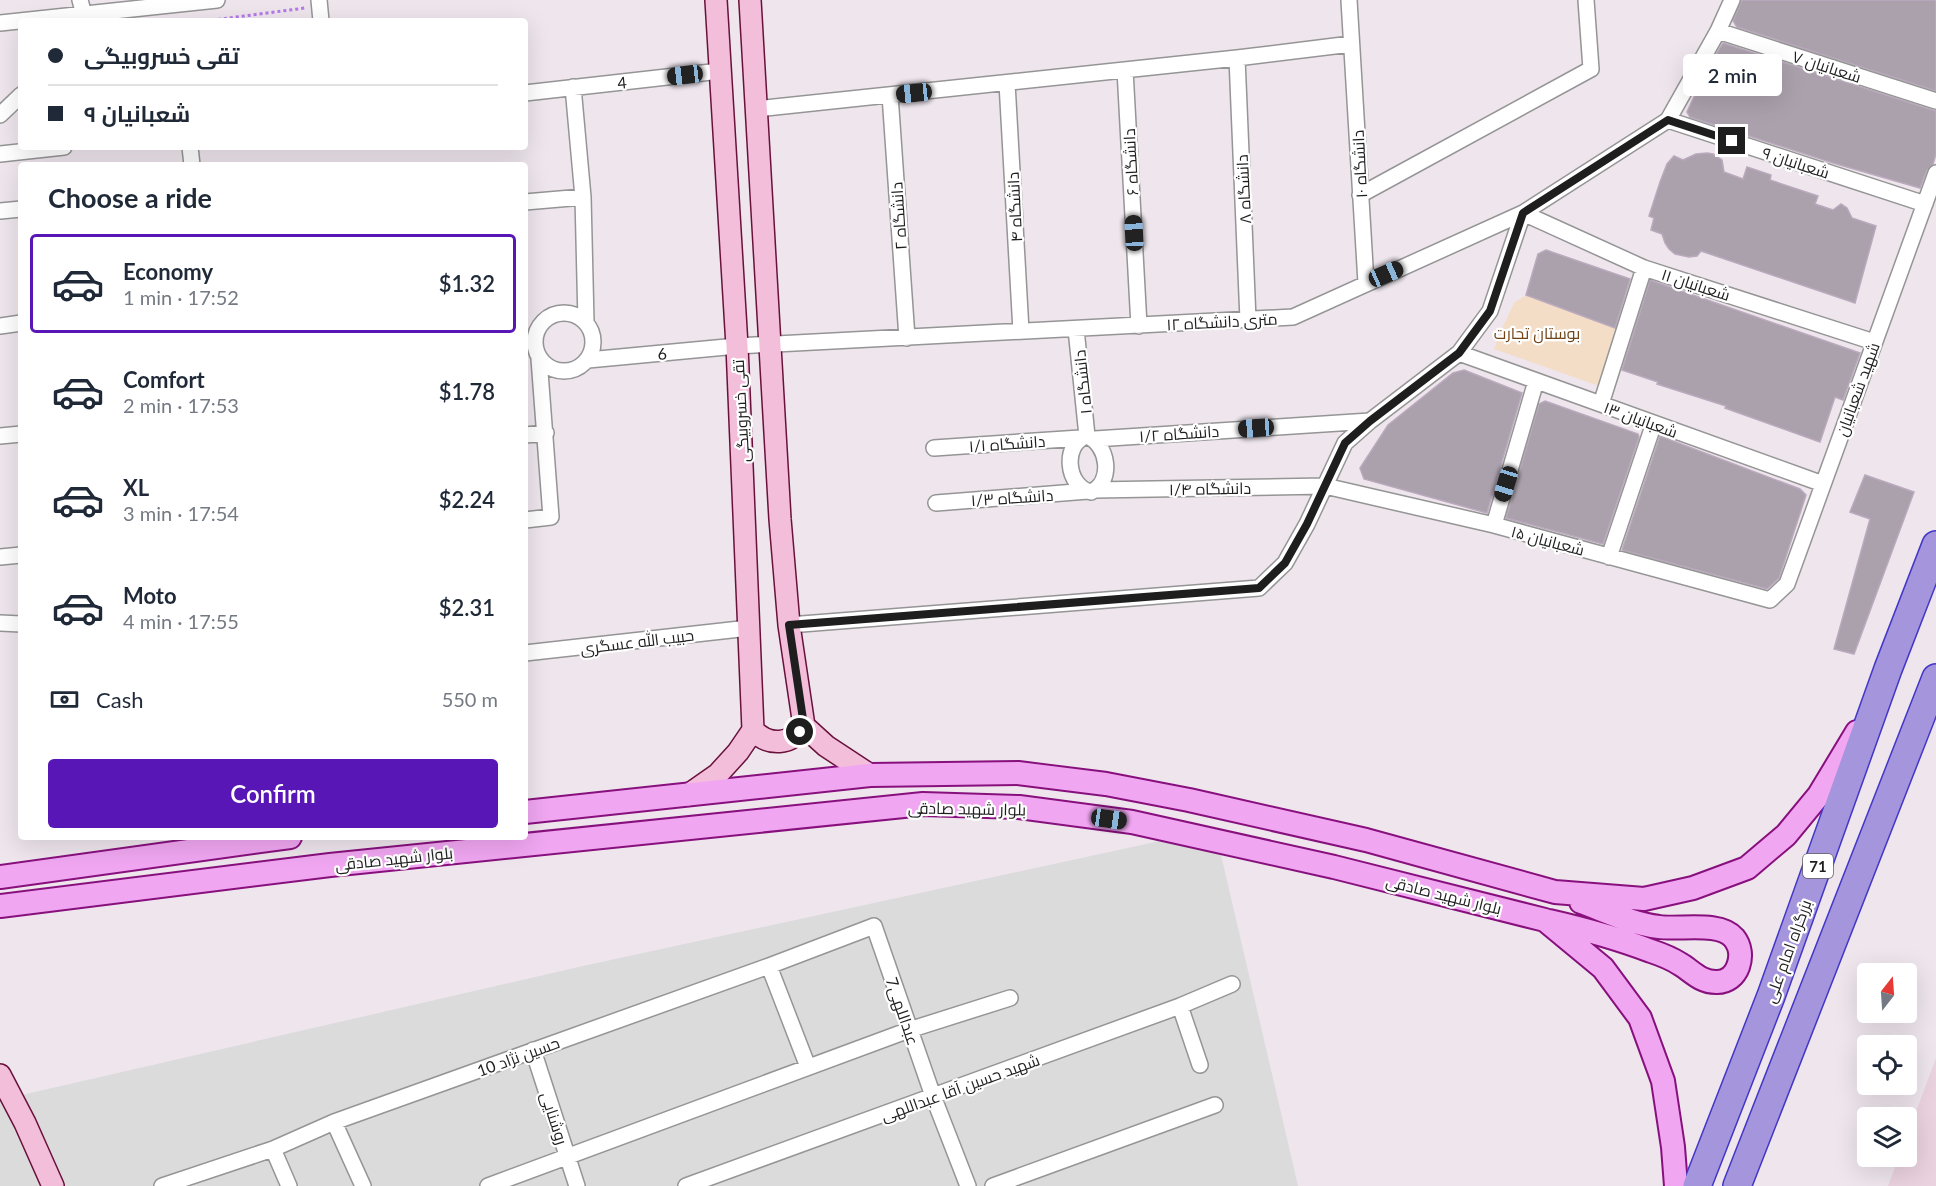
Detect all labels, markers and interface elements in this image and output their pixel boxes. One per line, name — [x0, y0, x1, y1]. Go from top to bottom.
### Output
text: تقی خسروبیگی — [84, 42, 239, 69]
street label: شعبانیان ۷ — [1790, 46, 1864, 88]
callout: 2 min — [1682, 54, 1782, 96]
text: 2 min — [1708, 63, 1757, 87]
car — [666, 64, 704, 86]
street label: 4 — [616, 72, 628, 92]
car — [895, 82, 933, 104]
text: شعبانیان ۹ — [84, 100, 190, 127]
route end — [1718, 127, 1745, 154]
street label: دانشگاه ۶ — [1119, 128, 1141, 196]
street label: دانشگاه ۱۰ — [1348, 129, 1370, 199]
street label: شعبانیان ۹ — [1759, 142, 1832, 184]
street label: دانشگاه ۸ — [1232, 154, 1254, 224]
street label: دانشگاه ۴ — [1003, 171, 1025, 243]
text: Choose a ride — [48, 181, 212, 214]
street label: دانشگاه ۲ — [886, 181, 910, 251]
car — [1124, 215, 1144, 251]
icon: car — [51, 257, 105, 311]
text: Economy — [123, 258, 213, 285]
car — [1366, 258, 1406, 290]
street label: شعبانیان ۱۱ — [1659, 264, 1733, 306]
text: $1.32 — [439, 270, 495, 297]
text: 1 min · 17:52 — [123, 285, 239, 309]
street label: ۱۲ متری دانشگاه — [1166, 309, 1278, 335]
park label: بوستان تجارت — [1494, 323, 1580, 344]
street label: شهید شعبانیان — [1831, 340, 1885, 439]
street label: 6 — [657, 343, 667, 363]
street label: دانشگاه ۱ — [1069, 349, 1095, 415]
street label: تقی خسروبیگی — [728, 358, 754, 463]
icon: car — [51, 365, 105, 419]
text: Comfort — [123, 366, 205, 393]
text: $1.78 — [439, 378, 495, 405]
text: 2 min · 17:53 — [123, 393, 239, 417]
street label: شعبانیان ۱۳ — [1601, 397, 1680, 443]
car — [1237, 418, 1275, 438]
street label: دانشگاه ۱/۲ — [1138, 421, 1220, 445]
street label: دانشگاه ۱/۱ — [968, 431, 1046, 455]
car — [1492, 464, 1520, 504]
icon: car — [51, 473, 105, 527]
text: XL — [123, 474, 149, 501]
street label: دانشگاه ۱/۴ — [1169, 478, 1251, 498]
street label: دانشگاه ۱/۳ — [970, 485, 1054, 509]
text: $2.24 — [439, 486, 495, 513]
text: 3 min · 17:54 — [123, 501, 239, 525]
street label: شعبانیان ۱۵ — [1509, 521, 1587, 561]
icon: car — [51, 581, 105, 635]
text: Moto — [123, 582, 177, 609]
text: $2.31 — [439, 594, 495, 621]
text: 4 min · 17:55 — [123, 609, 239, 633]
street label: حبیب الله عسگری — [579, 625, 695, 659]
icon: cash — [48, 683, 81, 716]
text: Cash — [96, 686, 143, 713]
text: 550 m — [442, 687, 498, 711]
route start — [786, 718, 813, 745]
button: Confirm — [48, 759, 498, 828]
street label: بلوار شهید صادقی — [908, 797, 1026, 821]
car — [1090, 808, 1128, 830]
street label: بلوار شهید صادقی — [334, 842, 454, 876]
road number: 71 — [1803, 854, 1833, 878]
street label: بلوار شهید صادقی — [1384, 870, 1504, 919]
street label: بزرگراه امام علی — [1760, 897, 1817, 1006]
north arrow — [1857, 963, 1917, 1023]
map controls — [1857, 963, 1917, 1167]
street label: عبداللهی7 — [881, 975, 923, 1048]
street label: حسین نژاد 10 — [474, 1032, 563, 1082]
button: locate — [1857, 1035, 1917, 1095]
street label: شهید حسین آقا عبداللهی — [878, 1049, 1043, 1126]
street label: روشنایی — [536, 1089, 572, 1147]
button: layers — [1857, 1107, 1917, 1167]

